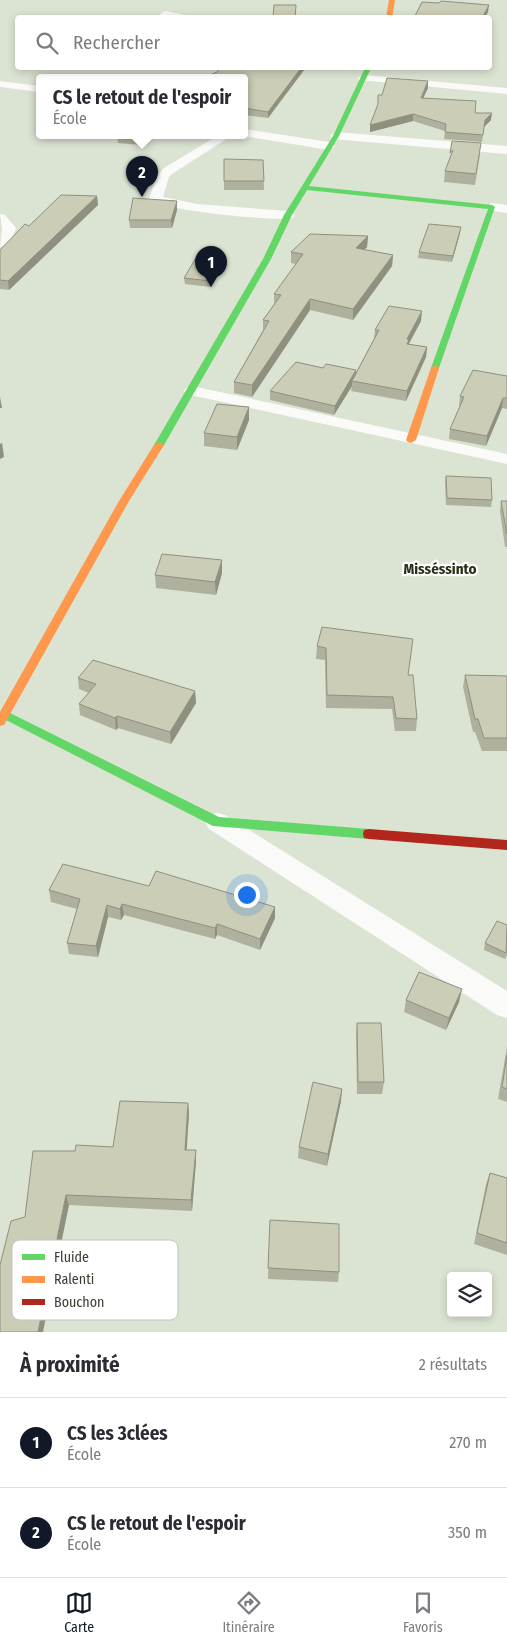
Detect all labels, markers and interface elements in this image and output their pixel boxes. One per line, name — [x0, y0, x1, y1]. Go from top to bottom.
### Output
search box — [15, 15, 492, 70]
icon: search — [33, 29, 61, 57]
text: Rechercher — [73, 31, 160, 54]
popup — [36, 74, 248, 139]
text: CS le retout de l'espoir — [53, 86, 231, 109]
text: École — [53, 109, 87, 128]
pin: 2 — [126, 156, 158, 197]
pin: 1 — [195, 246, 227, 287]
district label: Misséssinto — [403, 560, 477, 578]
your location — [234, 882, 260, 908]
legend — [12, 1240, 178, 1320]
text: Fluide — [54, 1249, 89, 1266]
text: Ralenti — [54, 1271, 94, 1288]
map controls — [447, 1272, 492, 1317]
button: layers — [447, 1272, 492, 1317]
text: Bouchon — [54, 1294, 104, 1311]
text: À proximité — [20, 1352, 120, 1378]
text: 2 résultats — [419, 1355, 487, 1374]
text: CS les 3clées — [67, 1422, 168, 1445]
text: 1 — [33, 1433, 39, 1452]
text: 270 m — [449, 1433, 487, 1452]
text: École — [67, 1445, 101, 1464]
text: CS le retout de l'espoir — [67, 1512, 246, 1535]
text: 2 — [32, 1523, 40, 1542]
text: 350 m — [448, 1523, 487, 1542]
text: École — [67, 1535, 101, 1554]
tab: Carte — [64, 1589, 94, 1636]
tab: Itinéraire — [222, 1589, 275, 1636]
tab: Favoris — [403, 1589, 443, 1636]

